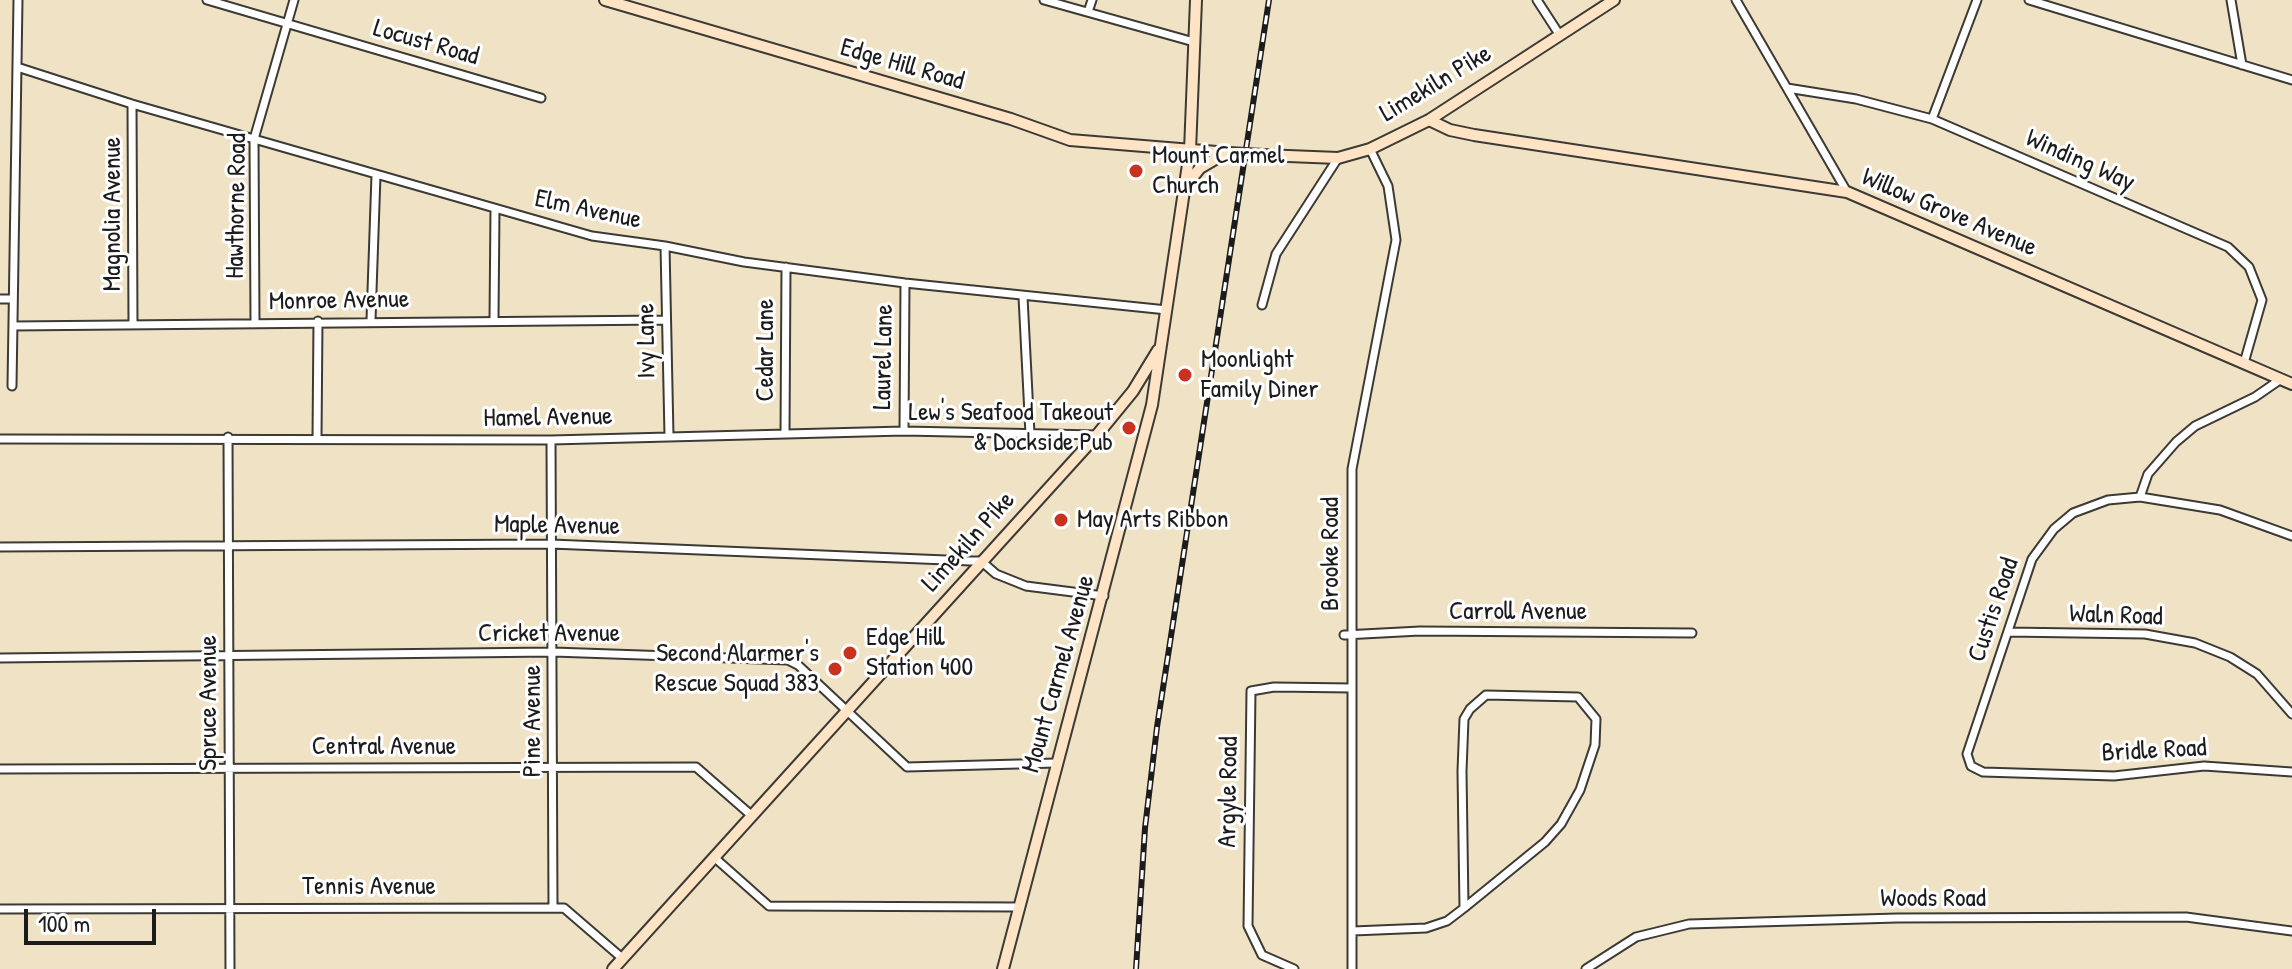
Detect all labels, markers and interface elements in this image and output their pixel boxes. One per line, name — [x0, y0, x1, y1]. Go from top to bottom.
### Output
street label: Locust Road — [370, 13, 482, 73]
street label: Edge Hill Road — [837, 32, 967, 98]
street label: Limekiln Pike — [1375, 39, 1497, 129]
street label: Winding Way — [2021, 123, 2139, 199]
street label: Hawthorne Road — [220, 133, 254, 279]
street label: Magnolia Avenue — [97, 137, 129, 291]
place label: Mount Carmel Church — [1152, 140, 1284, 202]
marker: Mount Carmel Church — [1127, 162, 1145, 180]
street label: Willow Grove Avenue — [1857, 162, 2041, 264]
street label: Elm Avenue — [532, 184, 644, 236]
street label: Monroe Avenue — [269, 284, 409, 318]
street label: Cedar Lane — [750, 299, 782, 401]
street label: Ivy Lane — [631, 303, 663, 379]
street label: Laurel Lane — [867, 304, 901, 410]
place label: Moonlight Family Diner — [1201, 344, 1319, 406]
marker: Moonlight Family Diner — [1176, 366, 1194, 384]
place label: Lew's Seafood Takeout & Dockside Pub — [908, 397, 1113, 458]
street label: Hamel Avenue — [483, 401, 613, 435]
marker: Lew's Seafood Takeout & Dockside Pub — [1120, 419, 1138, 437]
street label: Limekiln Pike — [916, 485, 1022, 599]
street label: Brooke Road — [1315, 497, 1347, 611]
place label: May Arts Ribbon — [1077, 504, 1229, 536]
street label: Maple Avenue — [494, 509, 620, 543]
marker: May Arts Ribbon — [1052, 511, 1070, 529]
street label: Custis Road — [1962, 554, 2026, 666]
street label: Mount Carmel Avenue — [1016, 571, 1102, 777]
street label: Carroll Avenue — [1449, 596, 1587, 628]
street label: Waln Road — [2069, 599, 2163, 633]
street label: Cricket Avenue — [478, 618, 620, 650]
place label: Edge Hill Station 400 — [866, 622, 973, 684]
street label: Spruce Avenue — [193, 635, 225, 771]
place label: Second Alarmer's Rescue Squad 383 — [655, 638, 819, 700]
marker: Edge Hill Station 400 — [841, 644, 859, 662]
marker: Second Alarmer's Rescue Squad 383 — [826, 660, 844, 678]
street label: Pine Avenue — [517, 665, 549, 777]
street label: Central Avenue — [312, 731, 456, 763]
street label: Bridle Road — [2101, 733, 2207, 769]
street label: Argyle Road — [1212, 736, 1246, 848]
street label: Tennis Avenue — [302, 871, 436, 903]
street label: Woods Road — [1880, 883, 1986, 915]
scale bar — [28, 893, 160, 943]
text: 100 m — [38, 907, 90, 939]

